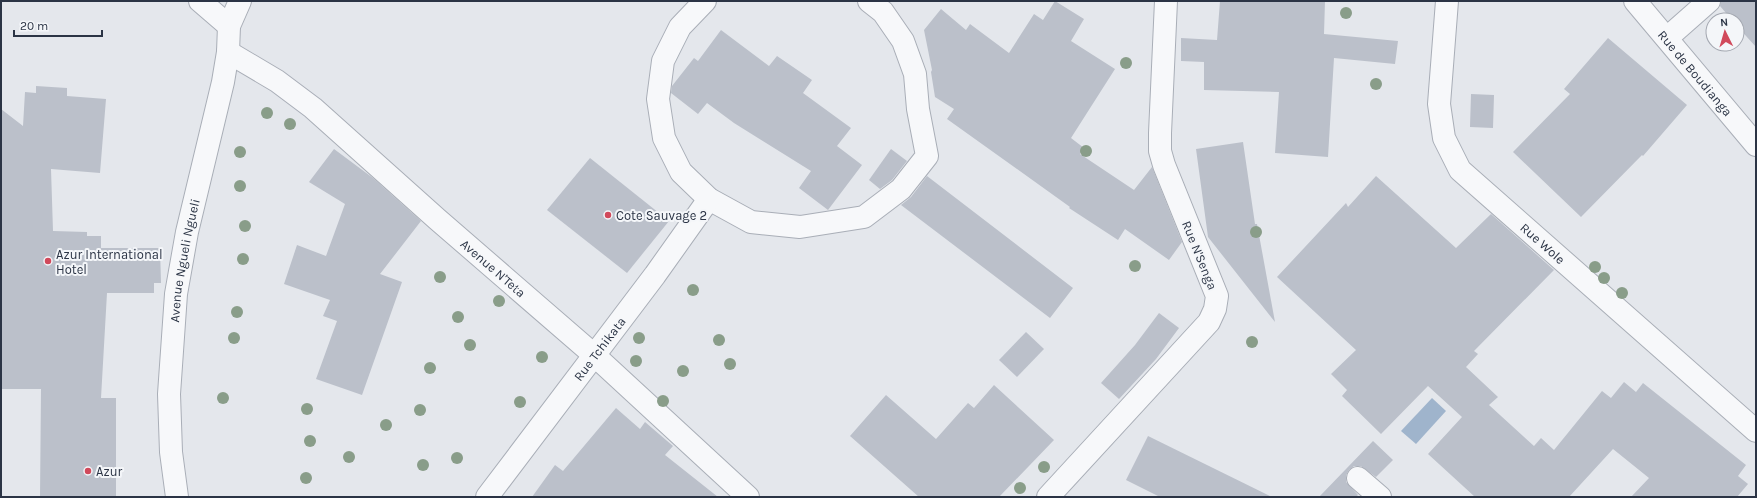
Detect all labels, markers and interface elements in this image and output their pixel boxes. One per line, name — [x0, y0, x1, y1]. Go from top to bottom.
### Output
scale bar — [14, 12, 102, 38]
north arrow — [1705, 12, 1745, 52]
text: N — [1720, 16, 1729, 29]
text: 20 m — [20, 19, 48, 33]
street label: Rue de Boudianga — [1655, 27, 1735, 119]
street label: Avenue Ngueli Ngueli — [167, 197, 203, 323]
place label: Cote Sauvage 2 — [616, 208, 707, 223]
marker: Cote Sauvage 2 — [603, 210, 613, 220]
street label: Rue N'Senga — [1179, 218, 1220, 292]
street label: Rue Wole — [1517, 220, 1568, 267]
street label: Avenue N'Teta — [458, 236, 529, 300]
place label: Azur International Hotel — [56, 247, 163, 277]
marker: Azur International Hotel — [43, 256, 53, 266]
street label: Rue Tchikata — [571, 314, 629, 384]
place label: Azur — [96, 464, 123, 479]
marker: Azur — [83, 466, 93, 476]

